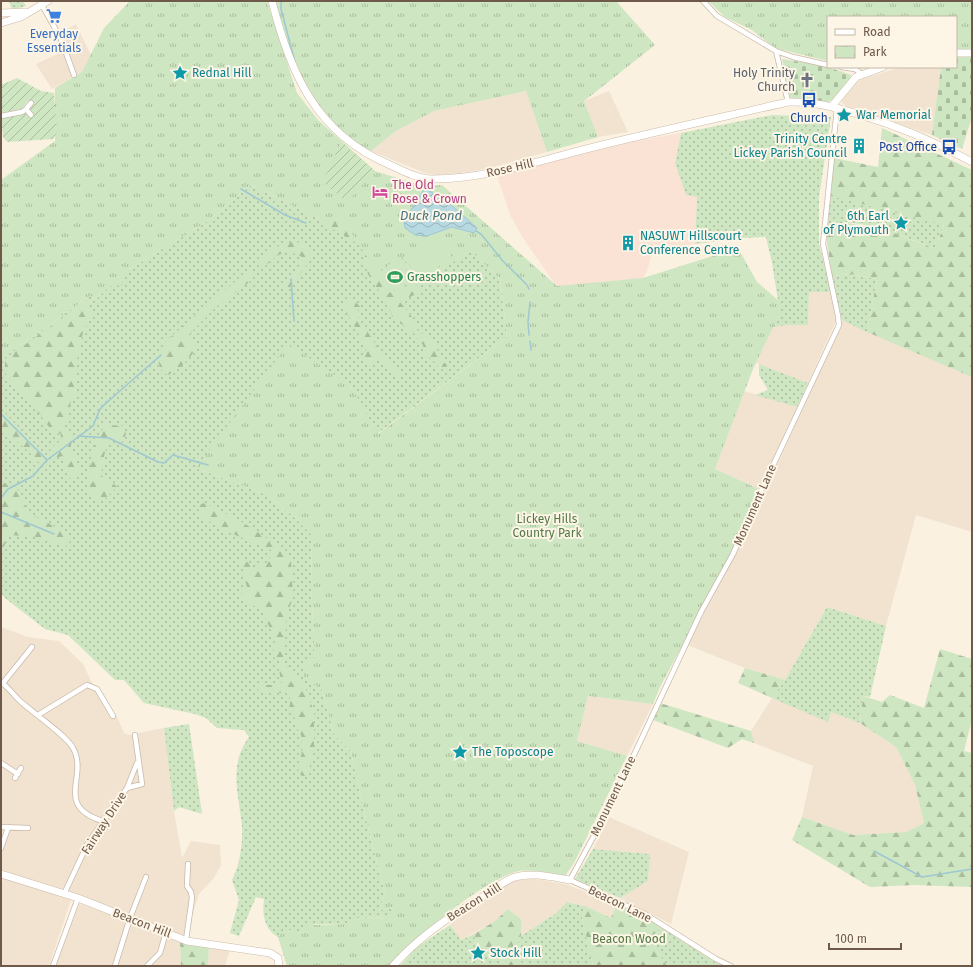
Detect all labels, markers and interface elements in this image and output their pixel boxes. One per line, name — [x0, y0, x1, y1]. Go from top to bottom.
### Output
supermarket icon: Everyday Essentials — [45, 7, 63, 25]
legend — [827, 16, 957, 68]
text: Road — [863, 25, 891, 39]
place label: Everyday Essentials — [27, 27, 82, 55]
text: Park — [863, 45, 887, 59]
place icon: Rednal Hill — [171, 64, 189, 82]
place label: Rednal Hill — [192, 66, 252, 80]
place label: Holy Trinity Church — [733, 66, 795, 94]
church icon: Holy Trinity Church — [798, 71, 816, 89]
bus stop icon: Church — [800, 91, 818, 109]
place icon: War Memorial — [835, 106, 853, 124]
place label: War Memorial — [856, 108, 931, 122]
place label: Church — [790, 111, 828, 125]
place label: Trinity Centre Lickey Parish Council — [733, 132, 847, 160]
building icon: Trinity Centre Lickey Parish Council — [850, 137, 868, 155]
bus stop icon: Post Office — [940, 138, 958, 156]
place label: Post Office — [879, 140, 937, 154]
street label: Rose Hill — [485, 156, 535, 180]
place label: The Old Rose & Crown — [392, 178, 467, 206]
hotel icon: The Old Rose & Crown — [371, 183, 389, 201]
water label: Duck Pond — [400, 208, 462, 223]
place label: 6th Earl of Plymouth — [823, 209, 889, 237]
place icon: 6th Earl of Plymouth — [892, 214, 910, 232]
place label: NASUWT Hillscourt Conference Centre — [640, 229, 742, 257]
building icon: NASUWT Hillscourt Conference Centre — [619, 234, 637, 252]
sports icon: Grasshoppers — [386, 268, 404, 286]
place label: Grasshoppers — [407, 270, 482, 284]
street label: Monument Lane — [731, 462, 779, 548]
park label: Lickey Hills Country Park — [512, 512, 582, 540]
place icon: The Toposcope — [451, 743, 469, 761]
place label: The Toposcope — [472, 745, 553, 759]
street label: Monument Lane — [587, 754, 639, 838]
street label: Fairway Drive — [79, 789, 129, 857]
street label: Beacon Hill — [444, 880, 504, 924]
street label: Beacon Lane — [586, 883, 654, 925]
street label: Beacon Hill — [111, 905, 174, 941]
scale bar — [829, 925, 901, 951]
park label: Beacon Wood — [592, 932, 666, 946]
text: 100 m — [835, 932, 867, 946]
place icon: Stock Hill — [469, 944, 487, 962]
place label: Stock Hill — [490, 946, 542, 960]

